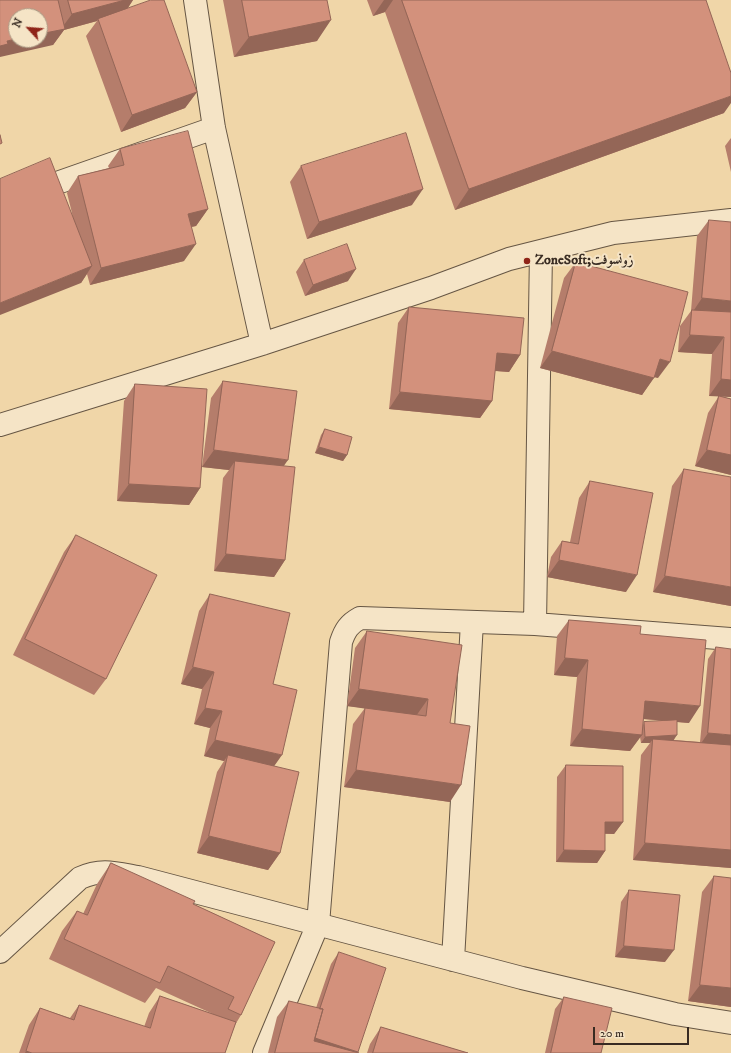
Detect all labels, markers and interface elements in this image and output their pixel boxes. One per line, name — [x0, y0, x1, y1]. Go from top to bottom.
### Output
north arrow — [8, 8, 48, 48]
text: N — [10, 16, 26, 30]
place label: ZoneSoft;زونسوفت — [535, 253, 634, 269]
marker: ZoneSoft;زونسوفت — [522, 256, 532, 266]
scale bar — [595, 1019, 691, 1045]
text: 20 m — [600, 1026, 624, 1041]

